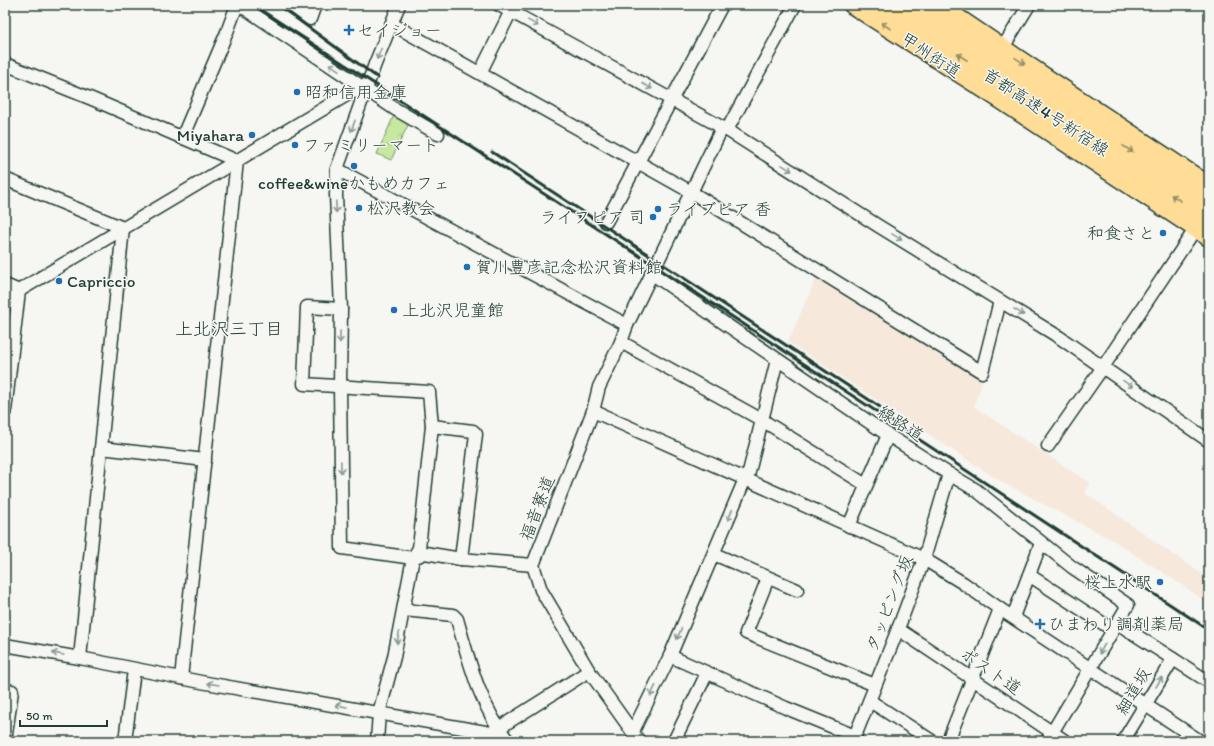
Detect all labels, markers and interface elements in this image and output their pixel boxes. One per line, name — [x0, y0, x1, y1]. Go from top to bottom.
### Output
place label: セイジョー — [357, 20, 442, 40]
one-way arrow — [527, 20, 539, 28]
one-way arrow — [881, 22, 892, 30]
marker: セイジョー — [344, 25, 354, 35]
street label: 甲州街道 — [897, 28, 965, 82]
one-way arrow — [375, 48, 383, 60]
one-way arrow — [957, 53, 968, 61]
one-way arrow — [1015, 57, 1026, 66]
one-way arrow — [329, 63, 340, 71]
street label: 首都高速4号新宿線 — [979, 64, 1113, 160]
place label: 昭和信用金庫 — [305, 82, 407, 102]
one-way arrow — [641, 83, 653, 91]
marker: 昭和信用金庫 — [292, 87, 302, 97]
one-way arrow — [349, 119, 356, 132]
place label: Miyahara — [177, 125, 244, 145]
marker: Miyahara — [247, 130, 257, 140]
place label: ファミリーマート — [303, 135, 439, 155]
marker: ファミリーマート — [290, 140, 300, 150]
one-way arrow — [1122, 146, 1134, 154]
marker: coffee&wineかもめカフェ — [349, 161, 359, 171]
one-way arrow — [781, 164, 793, 172]
place label: coffee&wineかもめカフェ — [258, 173, 450, 193]
one-way arrow — [1171, 194, 1182, 202]
place label: 松沢教会 — [367, 198, 435, 218]
place label: ライブピア 香 — [666, 199, 771, 219]
one-way arrow — [333, 201, 340, 214]
marker: 松沢教会 — [354, 203, 364, 213]
marker: ライブピア 香 — [653, 204, 663, 214]
place label: ライフピア 司 — [540, 207, 645, 227]
marker: ライフピア 司 — [648, 212, 658, 222]
place label: 和食さと — [1087, 223, 1155, 243]
marker: 和食さと — [1158, 228, 1168, 238]
one-way arrow — [891, 233, 903, 241]
place label: 賀川豊彦記念松沢資料館 — [475, 257, 662, 277]
marker: 賀川豊彦記念松沢資料館 — [462, 262, 472, 272]
place label: Capriccio — [67, 271, 136, 291]
marker: Capriccio — [54, 276, 64, 286]
place label: 上北沢児童館 — [402, 300, 504, 320]
marker: 上北沢児童館 — [389, 305, 399, 315]
one-way arrow — [1013, 308, 1024, 316]
district label: 上北沢三丁目 — [175, 318, 283, 340]
one-way arrow — [336, 330, 344, 343]
one-way arrow — [1122, 380, 1133, 388]
street label: 線路道 — [874, 401, 928, 445]
one-way arrow — [337, 460, 345, 473]
street label: 福音寮道 — [515, 473, 559, 543]
one-way arrow — [726, 508, 733, 520]
street label: タッピング坂 — [861, 552, 917, 654]
place label: 桜上水駅 — [1084, 572, 1152, 592]
marker: 桜上水駅 — [1155, 577, 1165, 587]
place label: ひまわり調剤薬局 — [1048, 614, 1184, 634]
marker: ひまわり調剤薬局 — [1035, 619, 1045, 629]
one-way arrow — [675, 628, 682, 640]
one-way arrow — [393, 631, 401, 644]
street label: ポスト道 — [957, 643, 1025, 699]
one-way arrow — [1098, 643, 1105, 655]
one-way arrow — [52, 650, 65, 658]
street label: 細道坂 — [1111, 664, 1155, 718]
one-way arrow — [1155, 676, 1163, 687]
one-way arrow — [207, 680, 220, 688]
one-way arrow — [649, 685, 656, 697]
scale bar — [20, 702, 107, 728]
one-way arrow — [335, 702, 348, 710]
text: 50 m — [26, 709, 52, 723]

